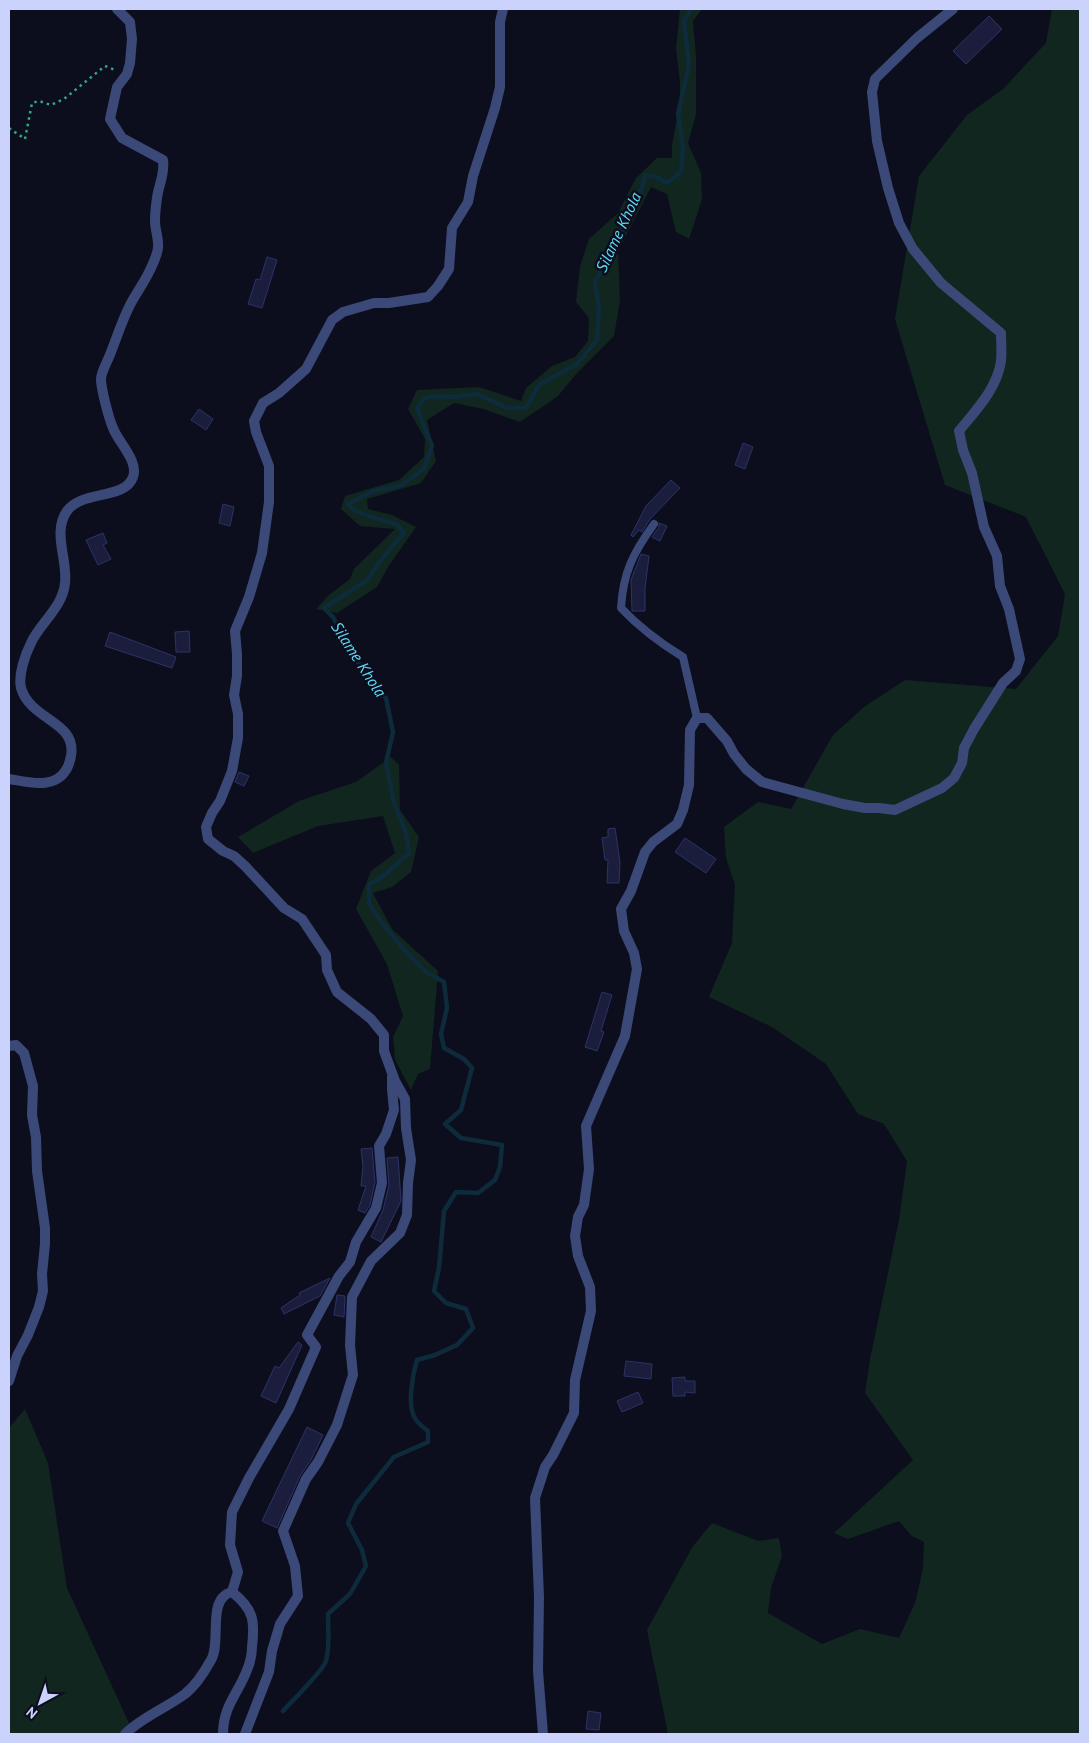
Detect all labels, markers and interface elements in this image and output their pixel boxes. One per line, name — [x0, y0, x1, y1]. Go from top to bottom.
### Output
water label: Silame Khola — [591, 189, 645, 275]
water label: Silame Khola — [327, 617, 391, 701]
north arrow — [15, 1678, 65, 1728]
text: N — [22, 1703, 41, 1723]

